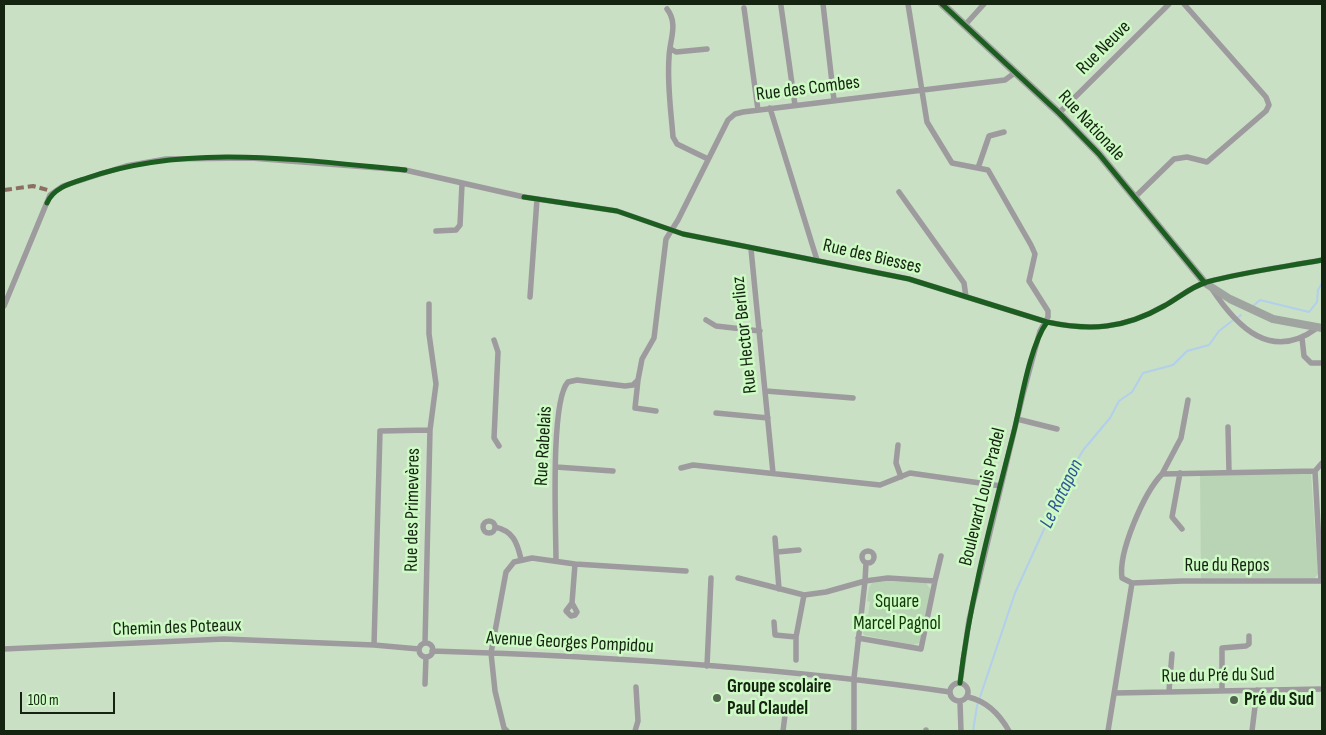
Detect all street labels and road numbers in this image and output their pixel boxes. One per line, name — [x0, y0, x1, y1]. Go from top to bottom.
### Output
street label: Rue Neuve — [1072, 16, 1136, 80]
street label: Rue des Combes — [755, 71, 861, 107]
street label: Rue Nationale — [1053, 86, 1129, 166]
street label: Rue des Biesses — [821, 235, 923, 279]
street label: Rue Hector Berlioz — [728, 275, 762, 395]
street label: Rue Rabelais — [531, 405, 557, 487]
street label: Boulevard Louis Pradel — [955, 426, 1011, 568]
street label: Rue des Primevères — [401, 448, 425, 572]
street label: Rue du Repos — [1184, 555, 1270, 577]
street label: Chemin des Poteaux — [112, 614, 242, 642]
street label: Avenue Georges Pompidou — [486, 627, 654, 659]
street label: Rue du Pré du Sud — [1161, 664, 1275, 688]

